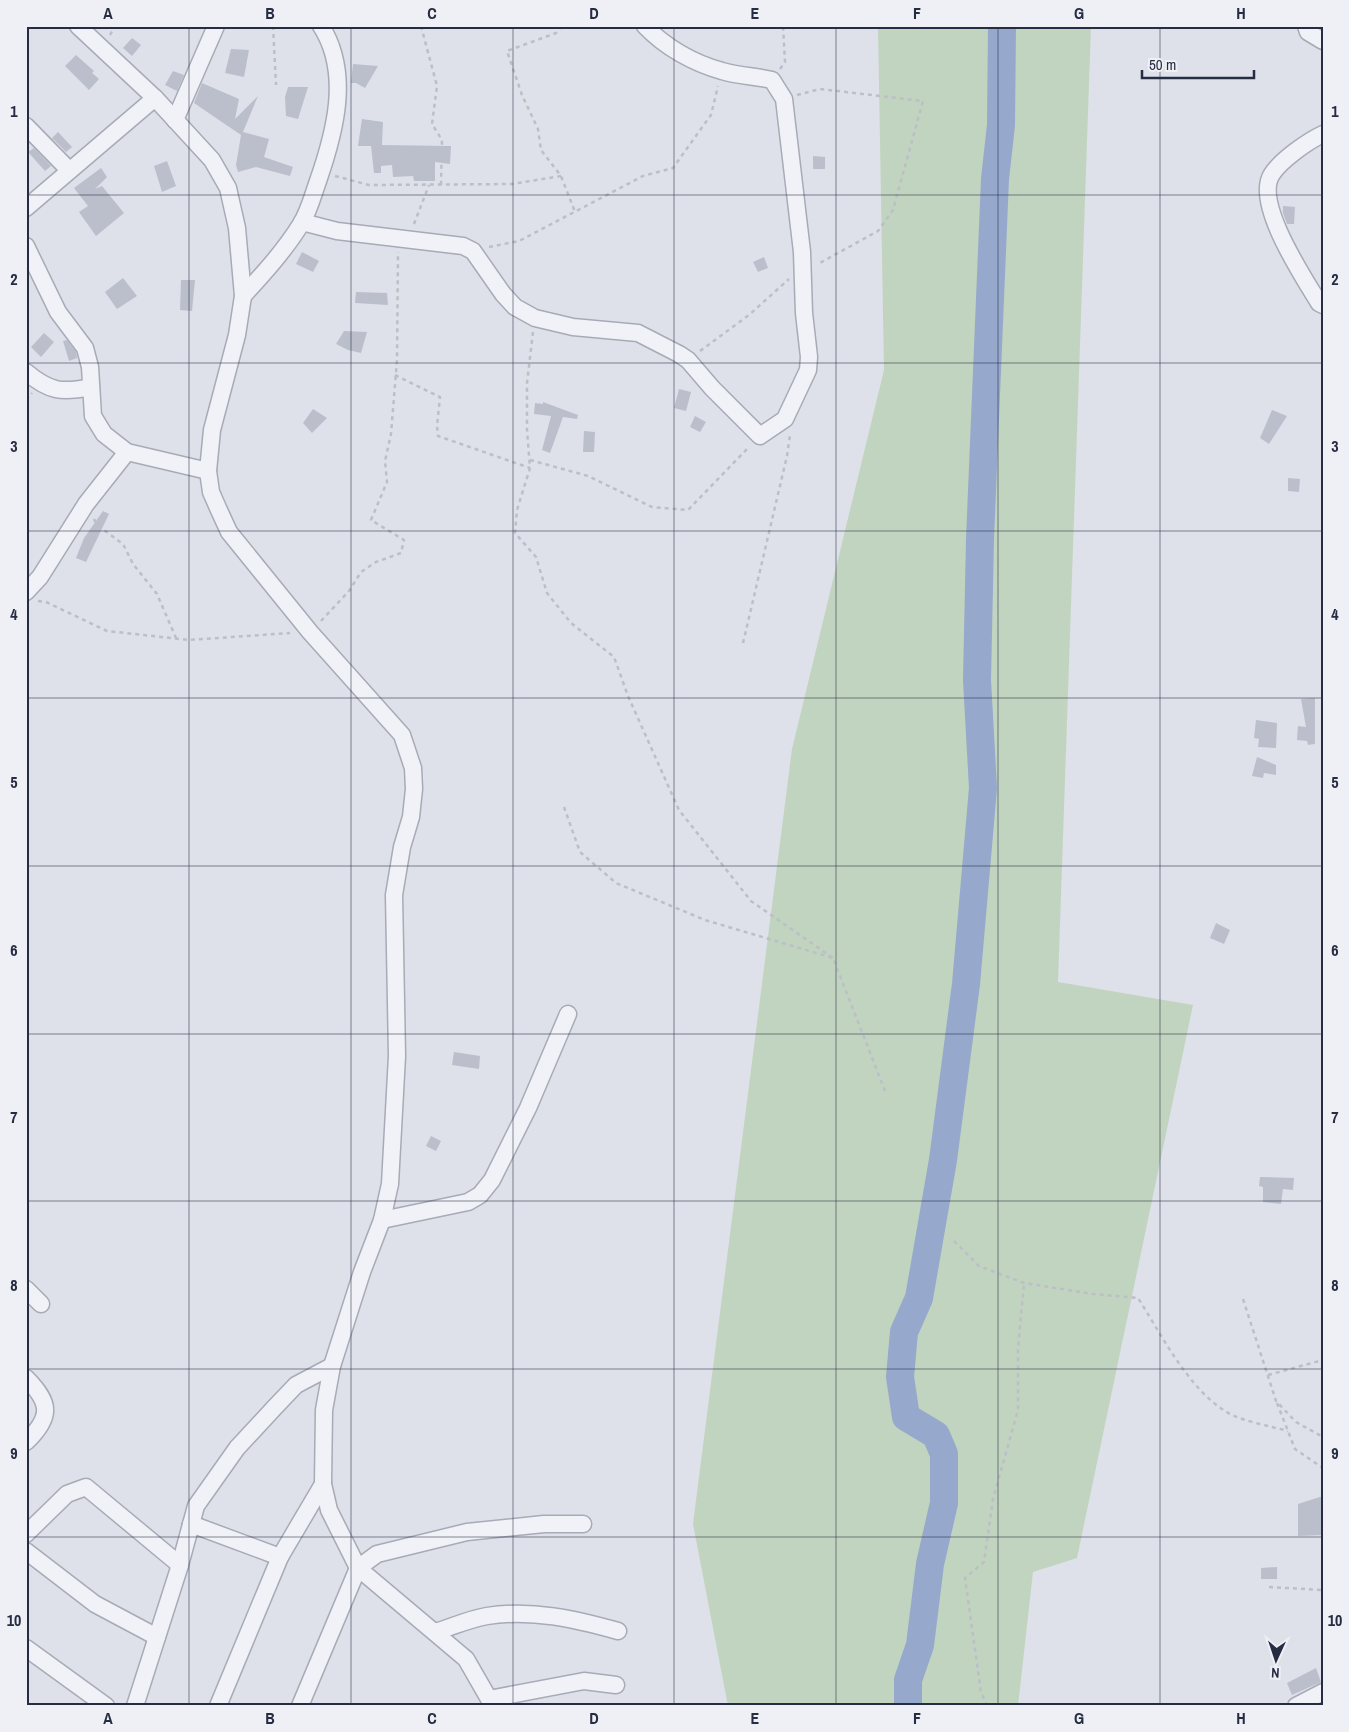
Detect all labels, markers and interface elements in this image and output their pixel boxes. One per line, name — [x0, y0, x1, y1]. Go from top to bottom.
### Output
text: A — [103, 2, 113, 24]
text: B — [265, 2, 275, 24]
text: C — [427, 2, 437, 24]
text: D — [589, 2, 599, 24]
text: E — [751, 2, 760, 24]
text: F — [913, 2, 921, 24]
text: G — [1074, 2, 1084, 24]
text: H — [1236, 2, 1246, 24]
scale bar — [1142, 48, 1254, 80]
text: 50 m — [1149, 54, 1176, 75]
text: 1 — [10, 100, 18, 122]
text: 1 — [1331, 100, 1339, 122]
text: 2 — [10, 268, 18, 290]
text: 2 — [1331, 268, 1339, 290]
text: 3 — [10, 435, 18, 457]
text: 3 — [1331, 435, 1339, 457]
text: 4 — [10, 603, 18, 625]
text: 4 — [1331, 603, 1339, 625]
text: 5 — [10, 771, 18, 793]
text: 5 — [1331, 771, 1339, 793]
text: 6 — [10, 939, 18, 961]
text: 6 — [1331, 939, 1339, 961]
text: 7 — [10, 1106, 18, 1128]
text: 7 — [1331, 1106, 1339, 1128]
text: 8 — [10, 1274, 18, 1296]
text: 8 — [1331, 1274, 1339, 1296]
text: 9 — [10, 1442, 18, 1464]
text: 9 — [1331, 1442, 1339, 1464]
text: 10 — [7, 1609, 21, 1631]
text: 10 — [1328, 1609, 1342, 1631]
north arrow — [1252, 1634, 1302, 1684]
text: N — [1271, 1664, 1280, 1682]
text: A — [103, 1707, 113, 1729]
text: B — [265, 1707, 275, 1729]
text: C — [427, 1707, 437, 1729]
text: D — [589, 1707, 599, 1729]
text: E — [751, 1707, 760, 1729]
text: F — [913, 1707, 921, 1729]
text: G — [1074, 1707, 1084, 1729]
text: H — [1236, 1707, 1246, 1729]

